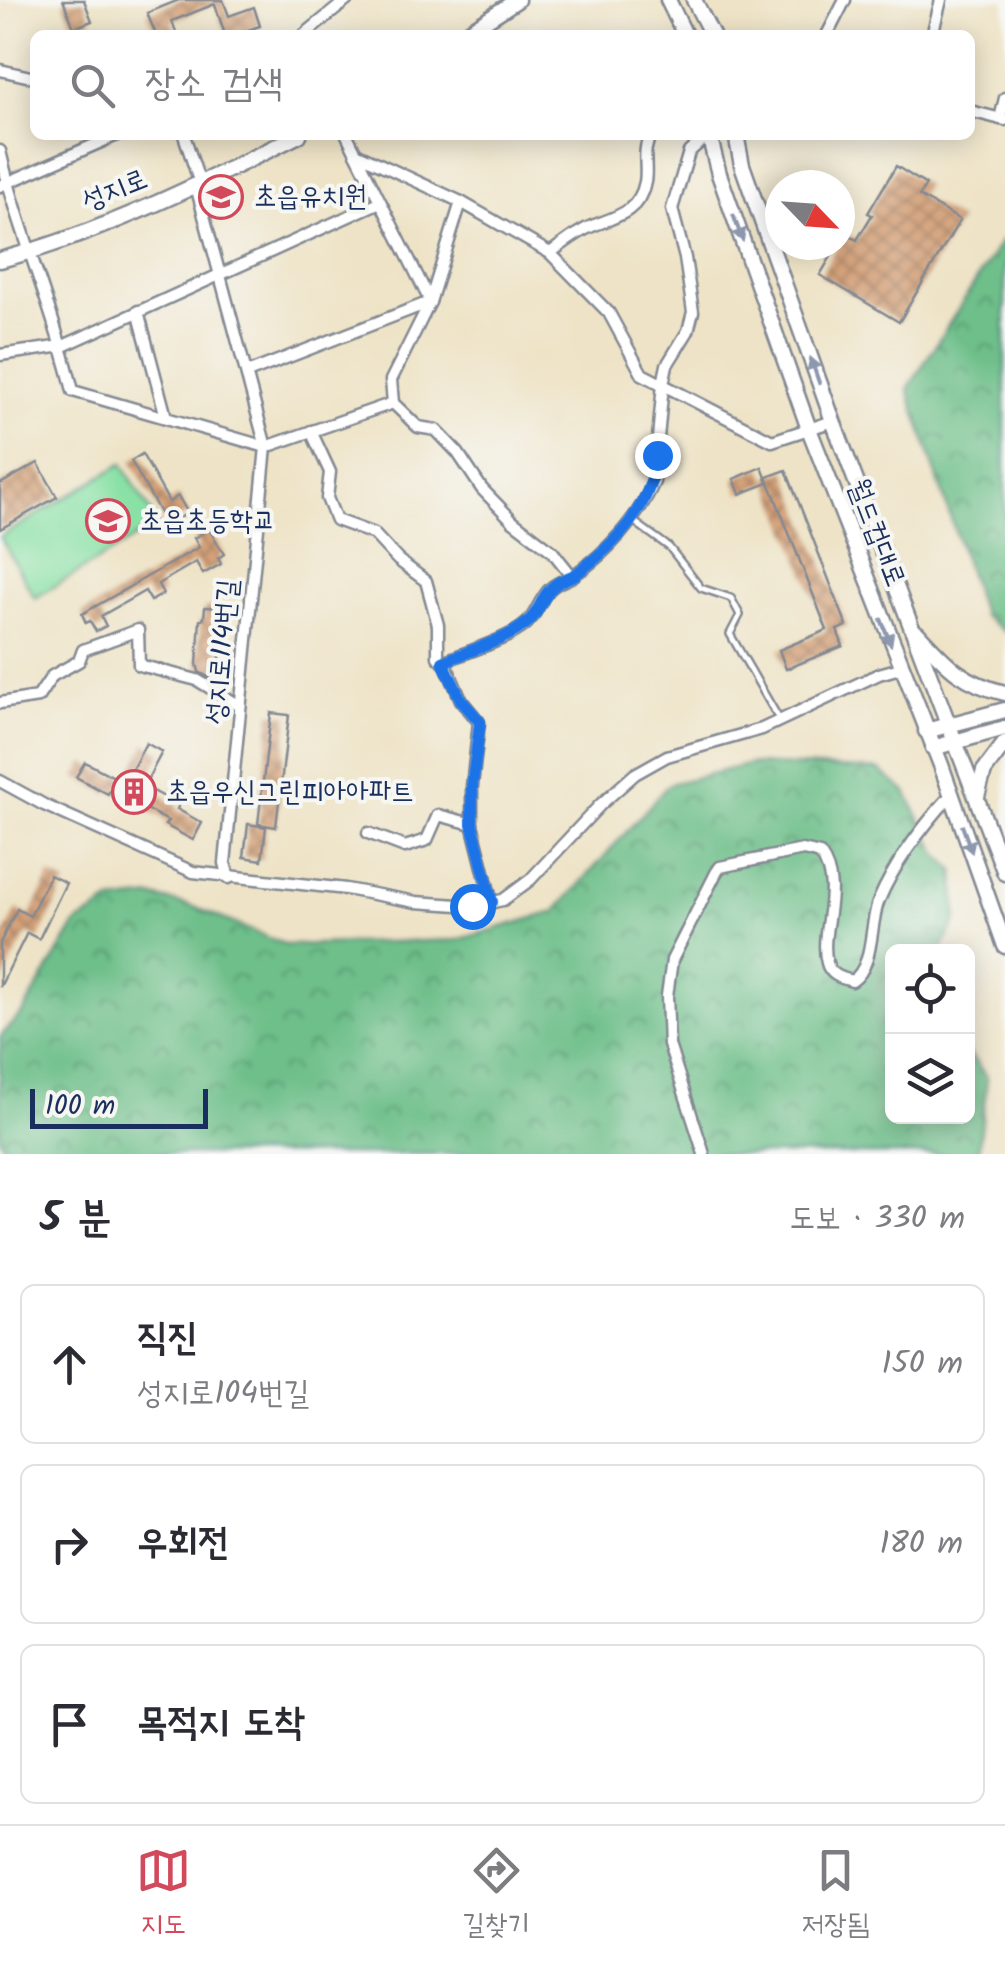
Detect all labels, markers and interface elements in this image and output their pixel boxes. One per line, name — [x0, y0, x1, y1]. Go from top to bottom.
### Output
search box — [30, 30, 975, 140]
text: 장소 검색 — [145, 55, 283, 115]
icon: search — [65, 58, 120, 113]
street label: 성지로 — [75, 157, 155, 225]
north arrow — [765, 170, 855, 260]
school or university icon: 초읍유치원 — [198, 174, 244, 220]
place label: 초읍유치원 — [254, 175, 367, 220]
one-way arrow — [731, 214, 746, 244]
one-way arrow — [807, 355, 822, 385]
route end — [635, 433, 681, 479]
street label: 월드컵대로 — [835, 472, 917, 594]
school or university icon: 초읍초등학교 — [85, 498, 131, 544]
place label: 초읍초등학교 — [140, 499, 275, 544]
street label: 성지로114번길 — [194, 577, 252, 727]
one-way arrow — [879, 617, 895, 647]
building icon: 초읍우신그린피아아파트 — [111, 769, 157, 815]
place label: 초읍우신그린피아아파트 — [166, 770, 414, 815]
one-way arrow — [960, 825, 975, 855]
route start — [450, 884, 496, 930]
map controls — [885, 944, 975, 1124]
button: locate — [885, 944, 975, 1034]
button: layers — [885, 1034, 975, 1124]
scale bar — [30, 1084, 208, 1128]
text: 100 m — [45, 1084, 115, 1129]
text: 5 분 — [40, 1186, 111, 1253]
text: 도보 · 330 m — [789, 1194, 965, 1245]
text: 직진 — [137, 1309, 198, 1369]
icon: ahead — [42, 1337, 97, 1392]
text: 150 m — [881, 1339, 963, 1390]
text: 성지로104번길 — [137, 1369, 309, 1420]
text: 우회전 — [137, 1514, 229, 1574]
icon: right — [42, 1517, 97, 1572]
text: 180 m — [879, 1519, 963, 1570]
text: 목적지 도착 — [137, 1694, 305, 1754]
icon: arrive — [42, 1697, 97, 1752]
tab: 지도 — [136, 1843, 191, 1948]
tab: 길찾기 — [462, 1843, 530, 1948]
tab: 저장됨 — [802, 1843, 869, 1948]

